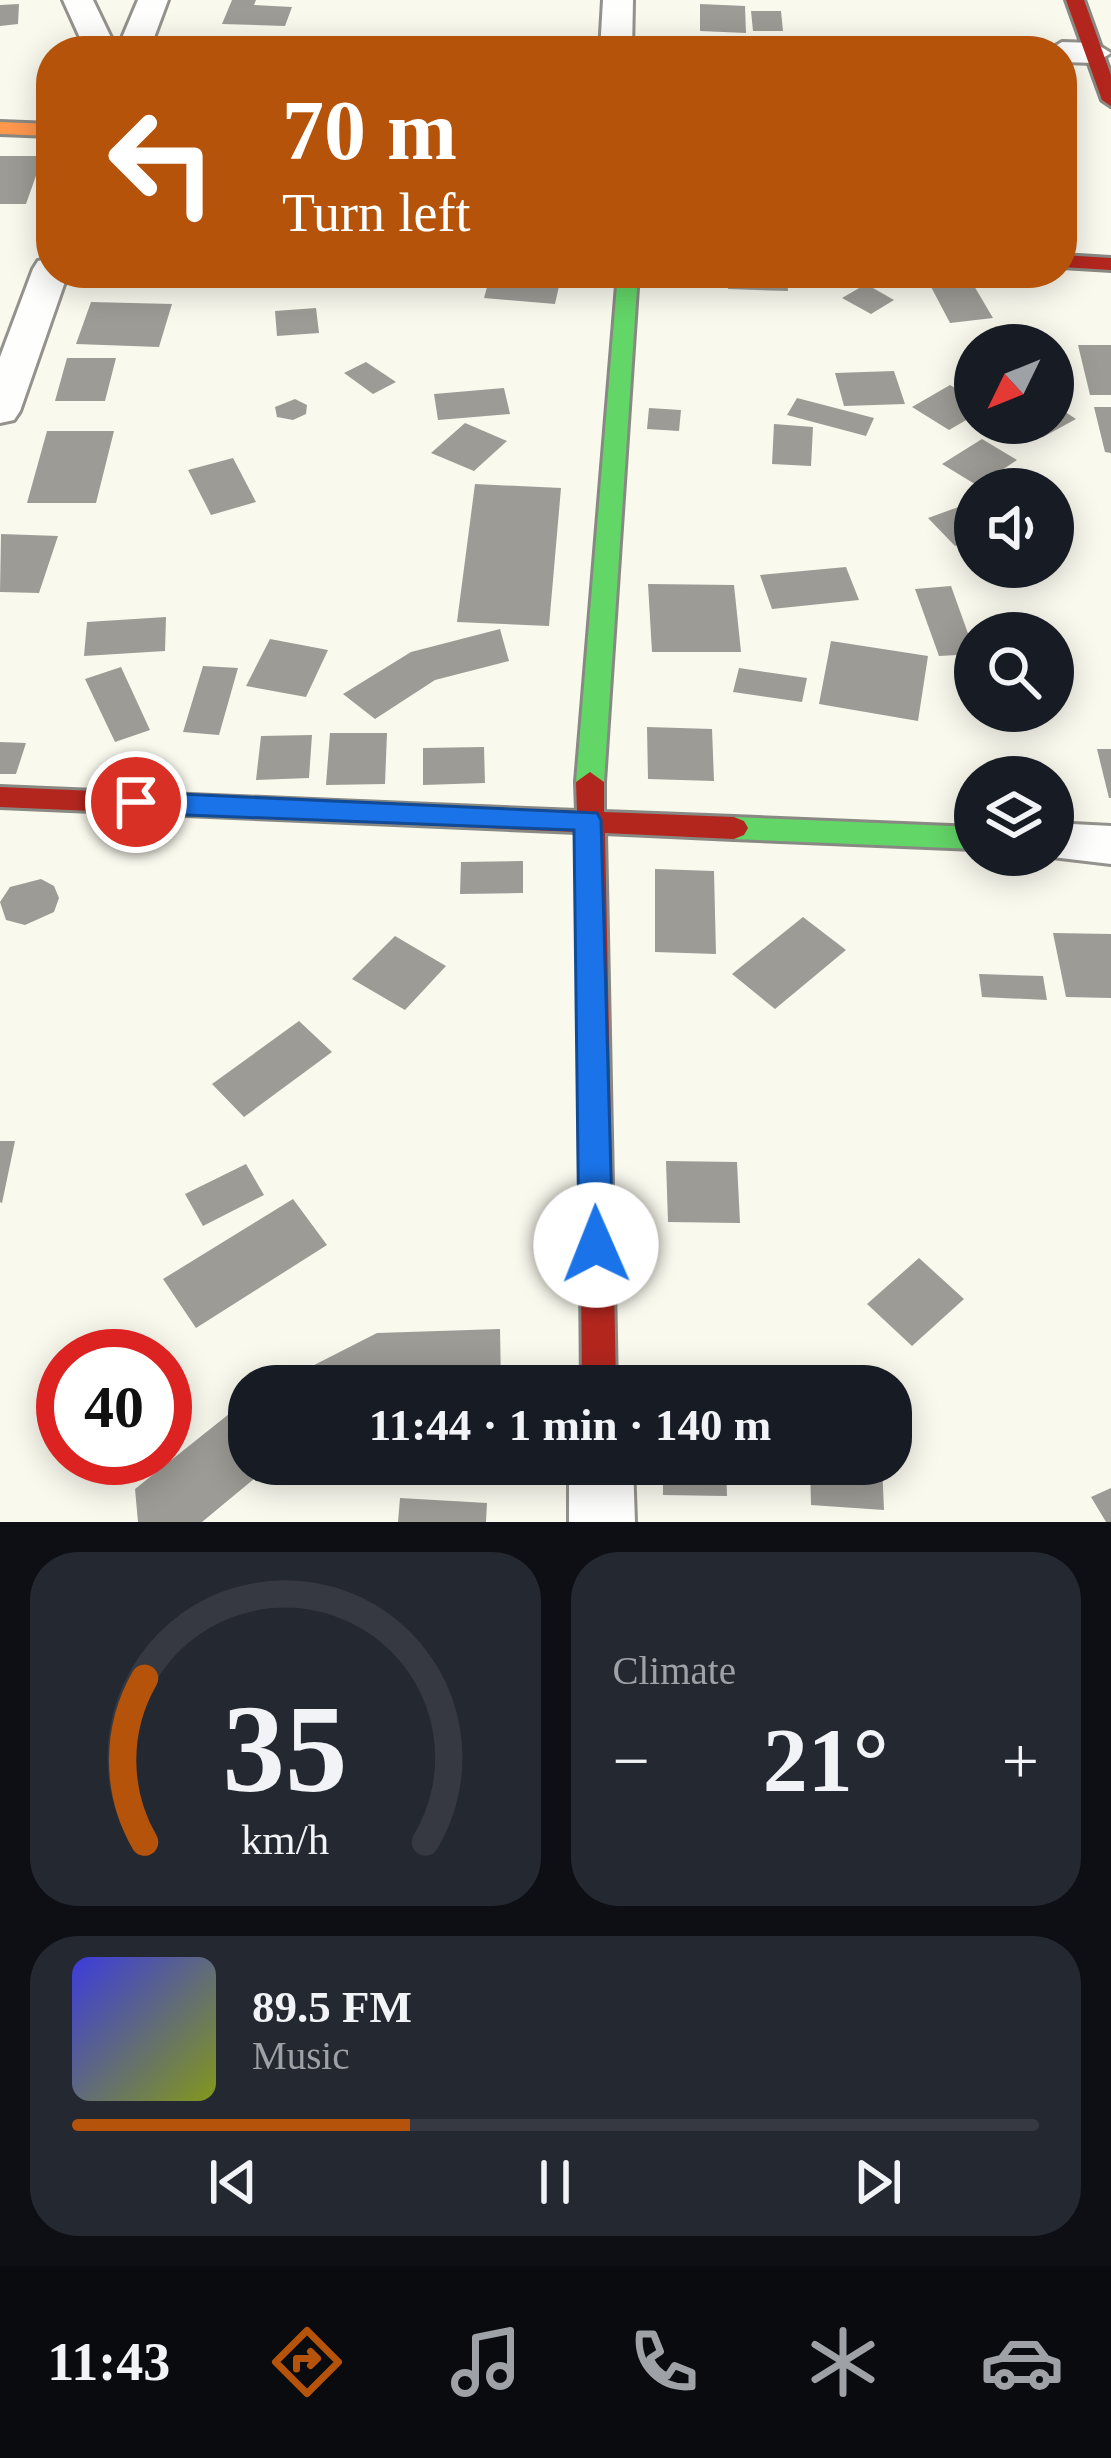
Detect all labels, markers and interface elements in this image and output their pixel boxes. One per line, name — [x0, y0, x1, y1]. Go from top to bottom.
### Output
icon: left — [84, 84, 240, 240]
text: 70 m — [282, 84, 457, 177]
text: Turn left — [282, 183, 471, 243]
north arrow — [954, 324, 1074, 444]
map controls — [954, 324, 1074, 876]
button: sound — [954, 468, 1074, 588]
button: search — [954, 612, 1074, 732]
pin — [85, 751, 187, 853]
button: layers — [954, 756, 1074, 876]
icon: arrive — [103, 769, 169, 835]
position arrow — [533, 1182, 659, 1308]
speed limit sign: 40 — [36, 1329, 192, 1485]
text: 11:44 · 1 min · 140 m — [369, 1400, 771, 1450]
text: Climate — [613, 1649, 736, 1692]
text: 35 — [223, 1680, 348, 1818]
text: 21° — [763, 1711, 889, 1810]
text: − — [613, 1724, 650, 1797]
text: + — [1002, 1724, 1039, 1797]
text: km/h — [241, 1816, 329, 1863]
text: 89.5 FM — [252, 1982, 412, 2032]
text: Music — [252, 2034, 350, 2077]
icon: previous — [200, 2149, 266, 2215]
icon: pause — [522, 2149, 588, 2215]
icon: next — [845, 2149, 911, 2215]
icon: directions — [265, 2320, 349, 2404]
icon: music — [444, 2320, 528, 2404]
icon: phone — [622, 2320, 706, 2404]
icon: climate — [801, 2320, 885, 2404]
icon: car — [980, 2320, 1064, 2404]
text: 11:43 — [47, 2332, 170, 2392]

